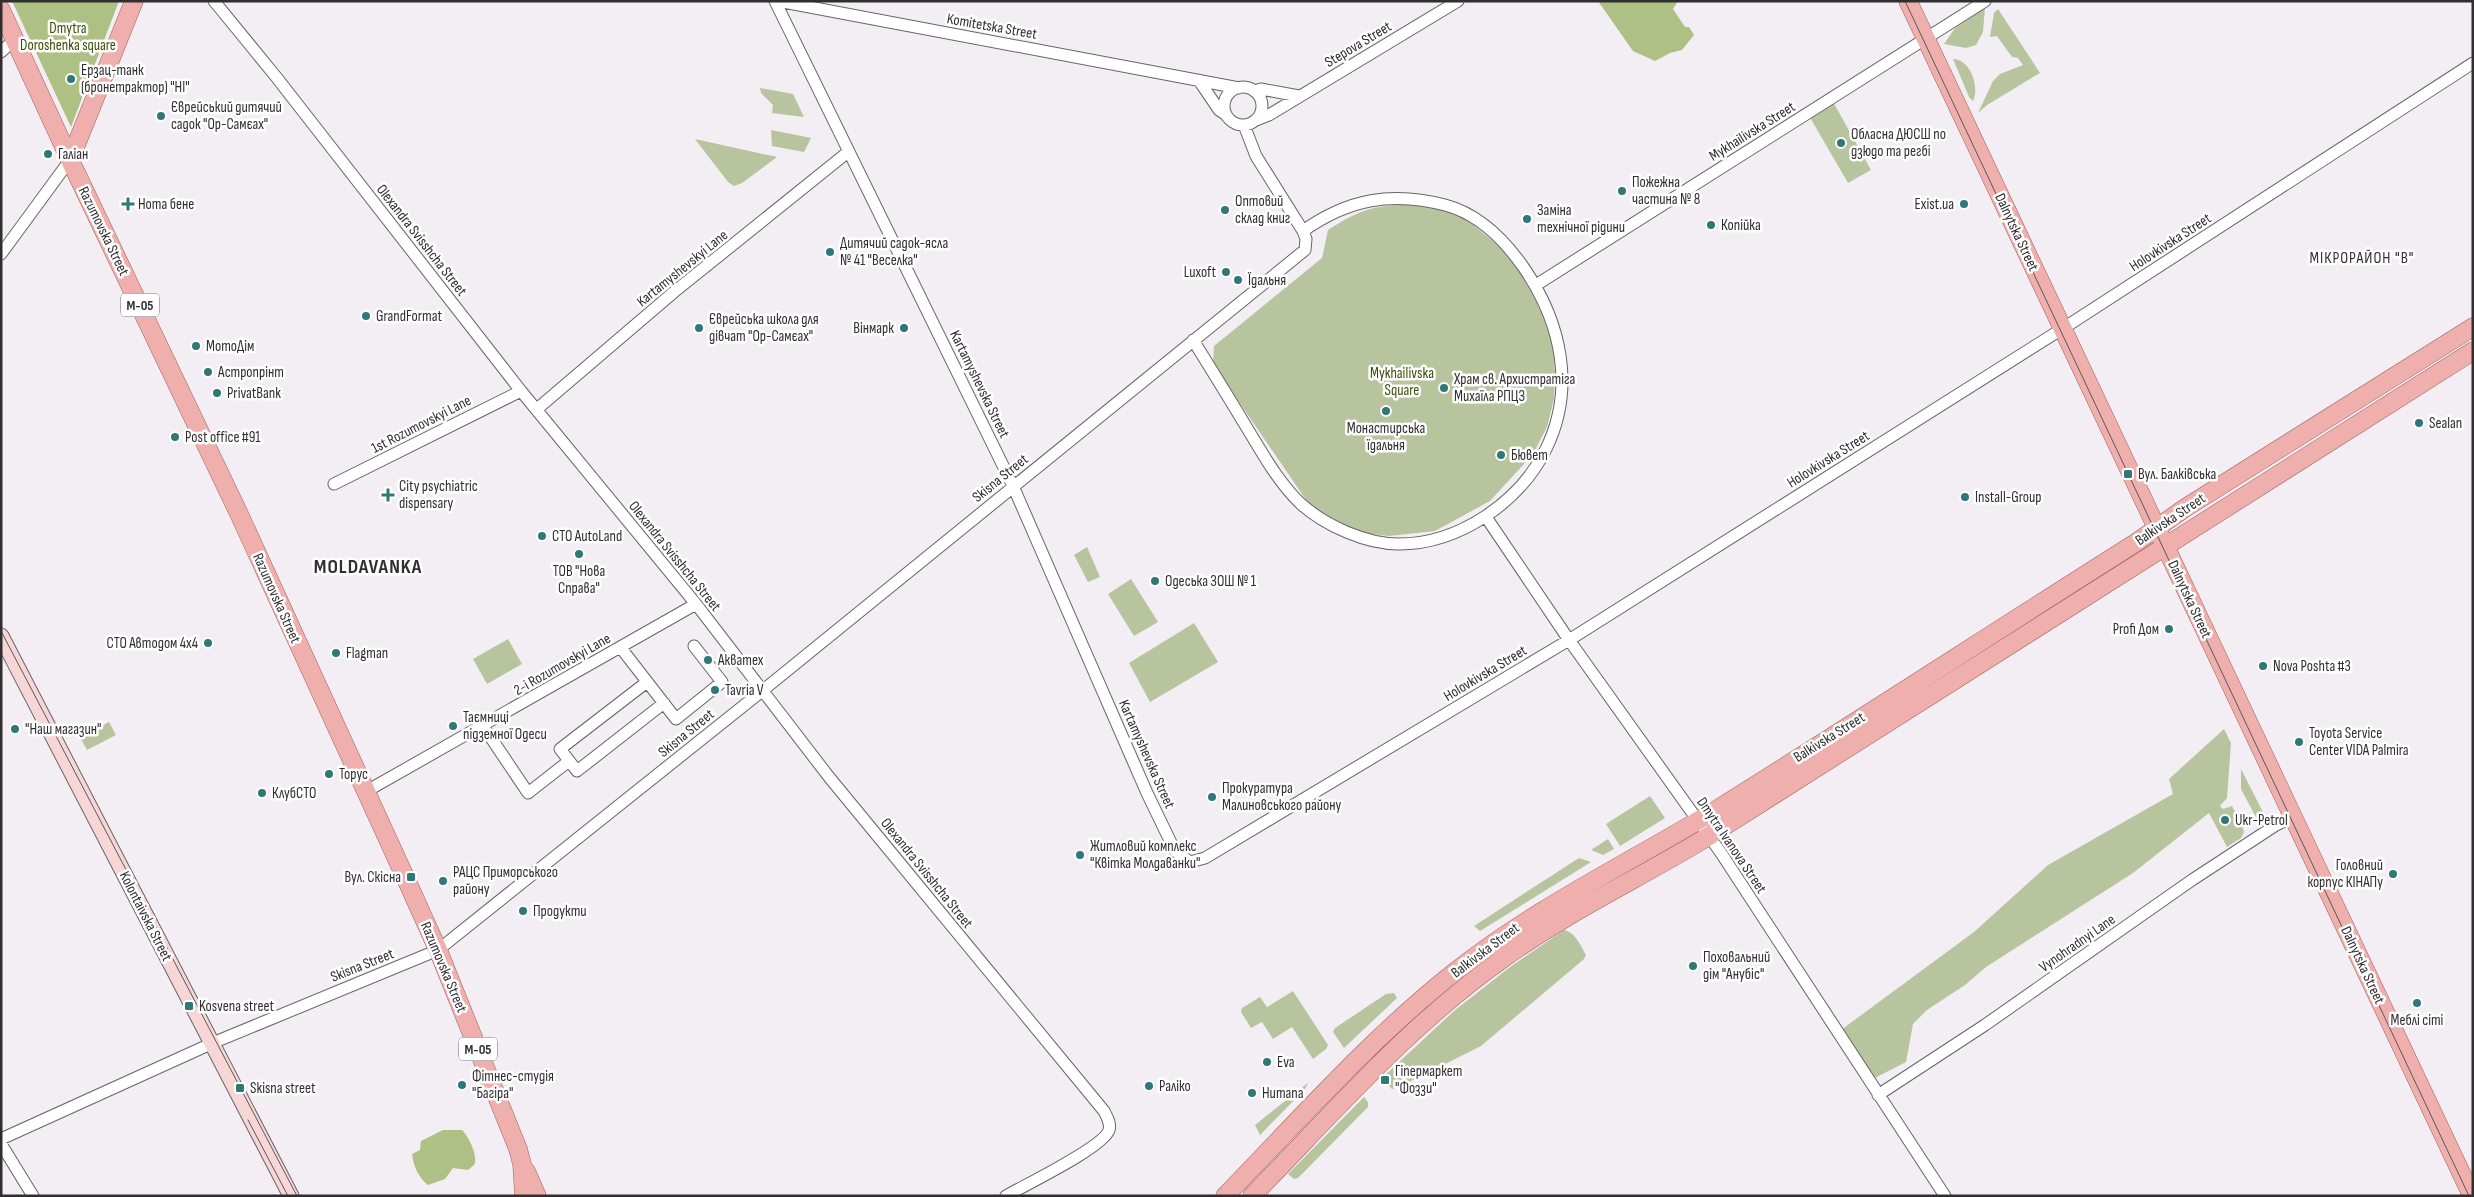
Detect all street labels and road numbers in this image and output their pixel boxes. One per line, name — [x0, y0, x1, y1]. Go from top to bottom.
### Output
street label: Komitetska Street — [945, 9, 1039, 44]
street label: Stepova Street — [1321, 17, 1395, 72]
street label: Mykhailivska Street — [1706, 97, 1799, 165]
street label: Olexandra Svisshcha Street — [372, 181, 471, 300]
street label: Razumovska Street — [74, 184, 133, 279]
street label: Dalnytska Street — [1990, 190, 2043, 274]
street label: Holovkivska Street — [2126, 209, 2215, 276]
street label: Kartamyshevskyi Lane — [633, 226, 732, 311]
road number: М-05 — [121, 294, 159, 316]
street label: Kartamyshevska Street — [945, 327, 1014, 441]
street label: 1st Rozumovskyi Lane — [368, 391, 474, 458]
street label: Holovkivska Street — [1783, 426, 1873, 492]
street label: Skisna Street — [968, 450, 1032, 507]
street label: Balkivska Street — [2132, 489, 2209, 550]
street label: Olexandra Svisshcha Street — [624, 497, 725, 616]
street label: Razumovska Street — [248, 550, 305, 647]
street label: Dalnytska Street — [2163, 557, 2216, 641]
street label: 2-i Rozumovskyi Lane — [510, 629, 614, 700]
street label: Holovkivska Street — [1440, 641, 1531, 706]
street label: Kartamyshevska Street — [1114, 697, 1179, 812]
street label: Skisna Street — [654, 705, 718, 762]
street label: Balkivska Street — [1790, 708, 1869, 767]
street label: Dmytra Ivanova Street — [1692, 794, 1771, 897]
street label: Olexandra Svisshcha Street — [876, 814, 977, 933]
street label: Kolontaivska Street — [115, 868, 176, 965]
street label: Vynohradnyi Lane — [2035, 910, 2119, 977]
street label: Balkivska Street — [1447, 918, 1524, 982]
street label: Razumovska Street — [416, 919, 471, 1016]
street label: Dalnytska Street — [2336, 923, 2389, 1007]
street label: Skisna Street — [328, 944, 397, 987]
road number: М-05 — [459, 1038, 497, 1060]

